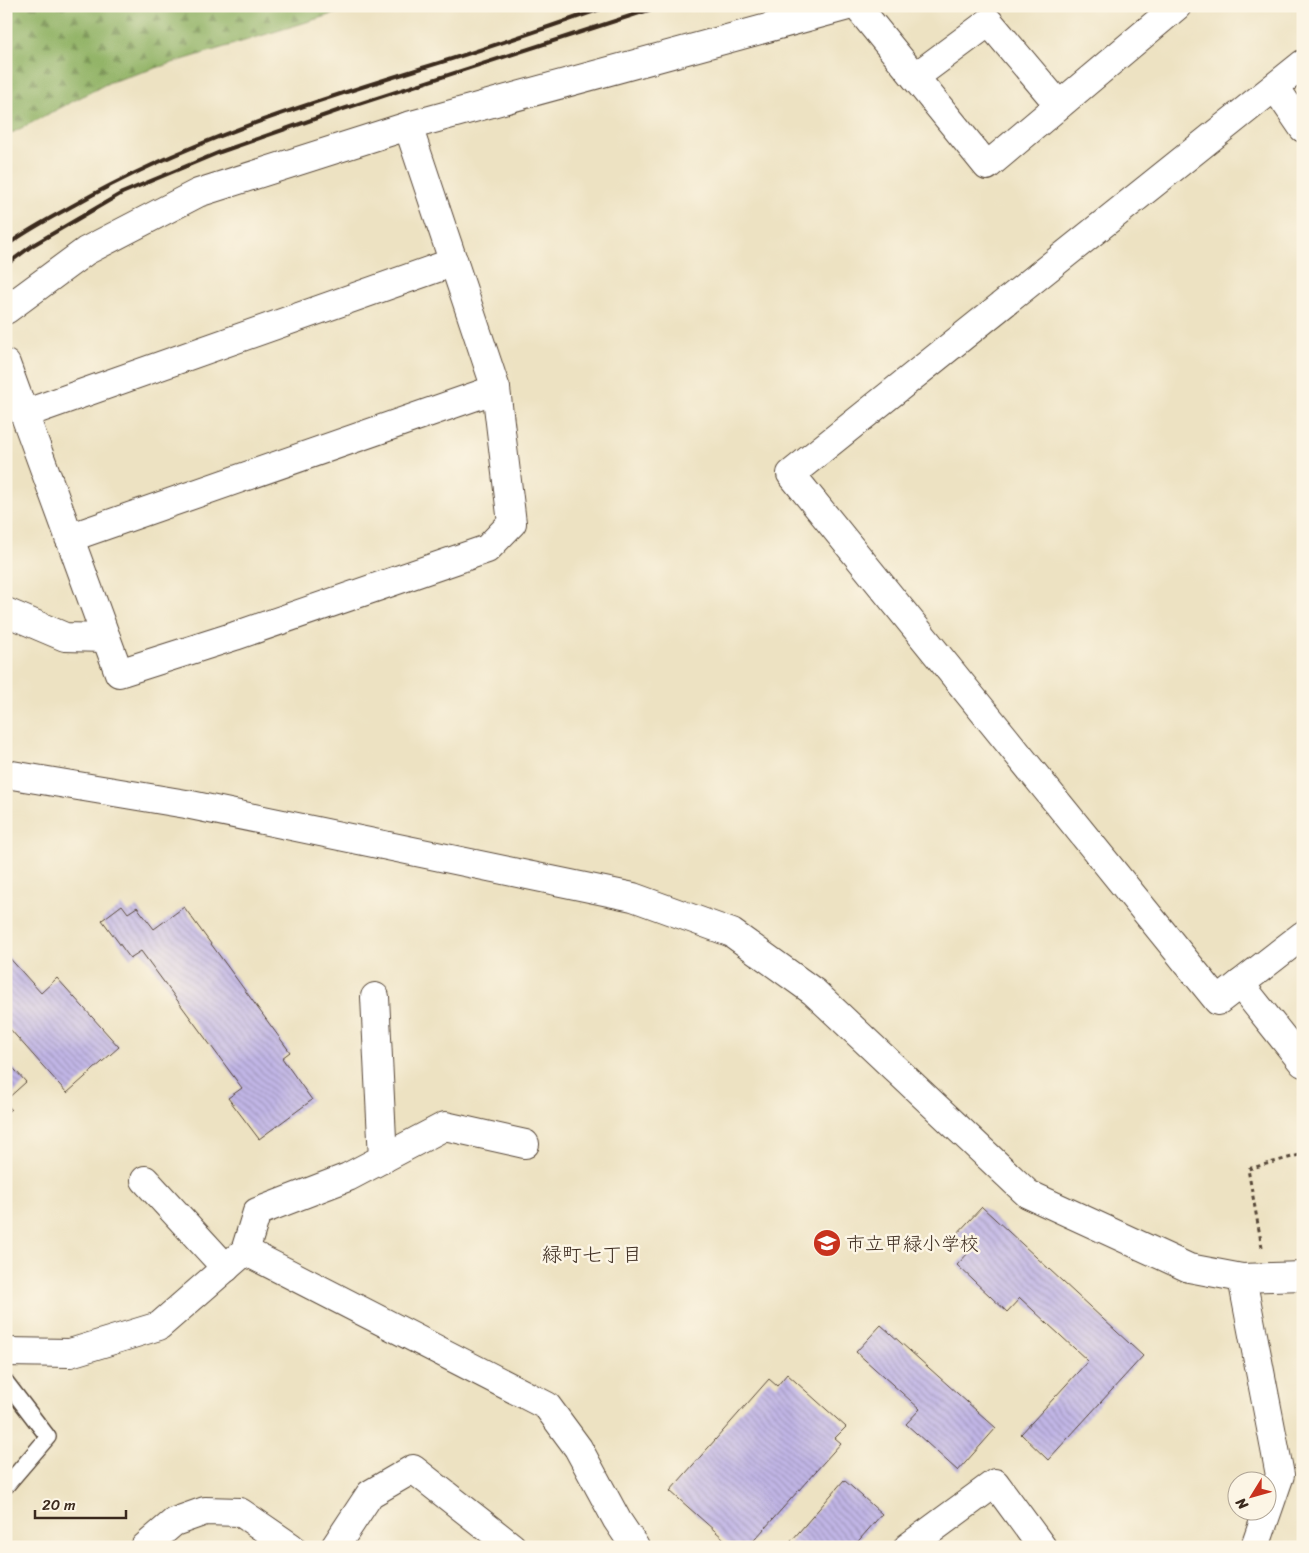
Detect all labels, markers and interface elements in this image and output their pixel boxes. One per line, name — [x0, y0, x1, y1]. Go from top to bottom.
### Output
place label: 市立甲緑小学校 — [846, 1227, 979, 1260]
school or university icon: 市立甲緑小学校 — [812, 1228, 842, 1258]
district label: 緑町七丁目 — [542, 1237, 642, 1272]
north arrow — [1226, 1470, 1276, 1520]
scale bar — [35, 1488, 126, 1520]
text: 20 m — [42, 1492, 76, 1518]
text: N — [1229, 1492, 1256, 1516]

